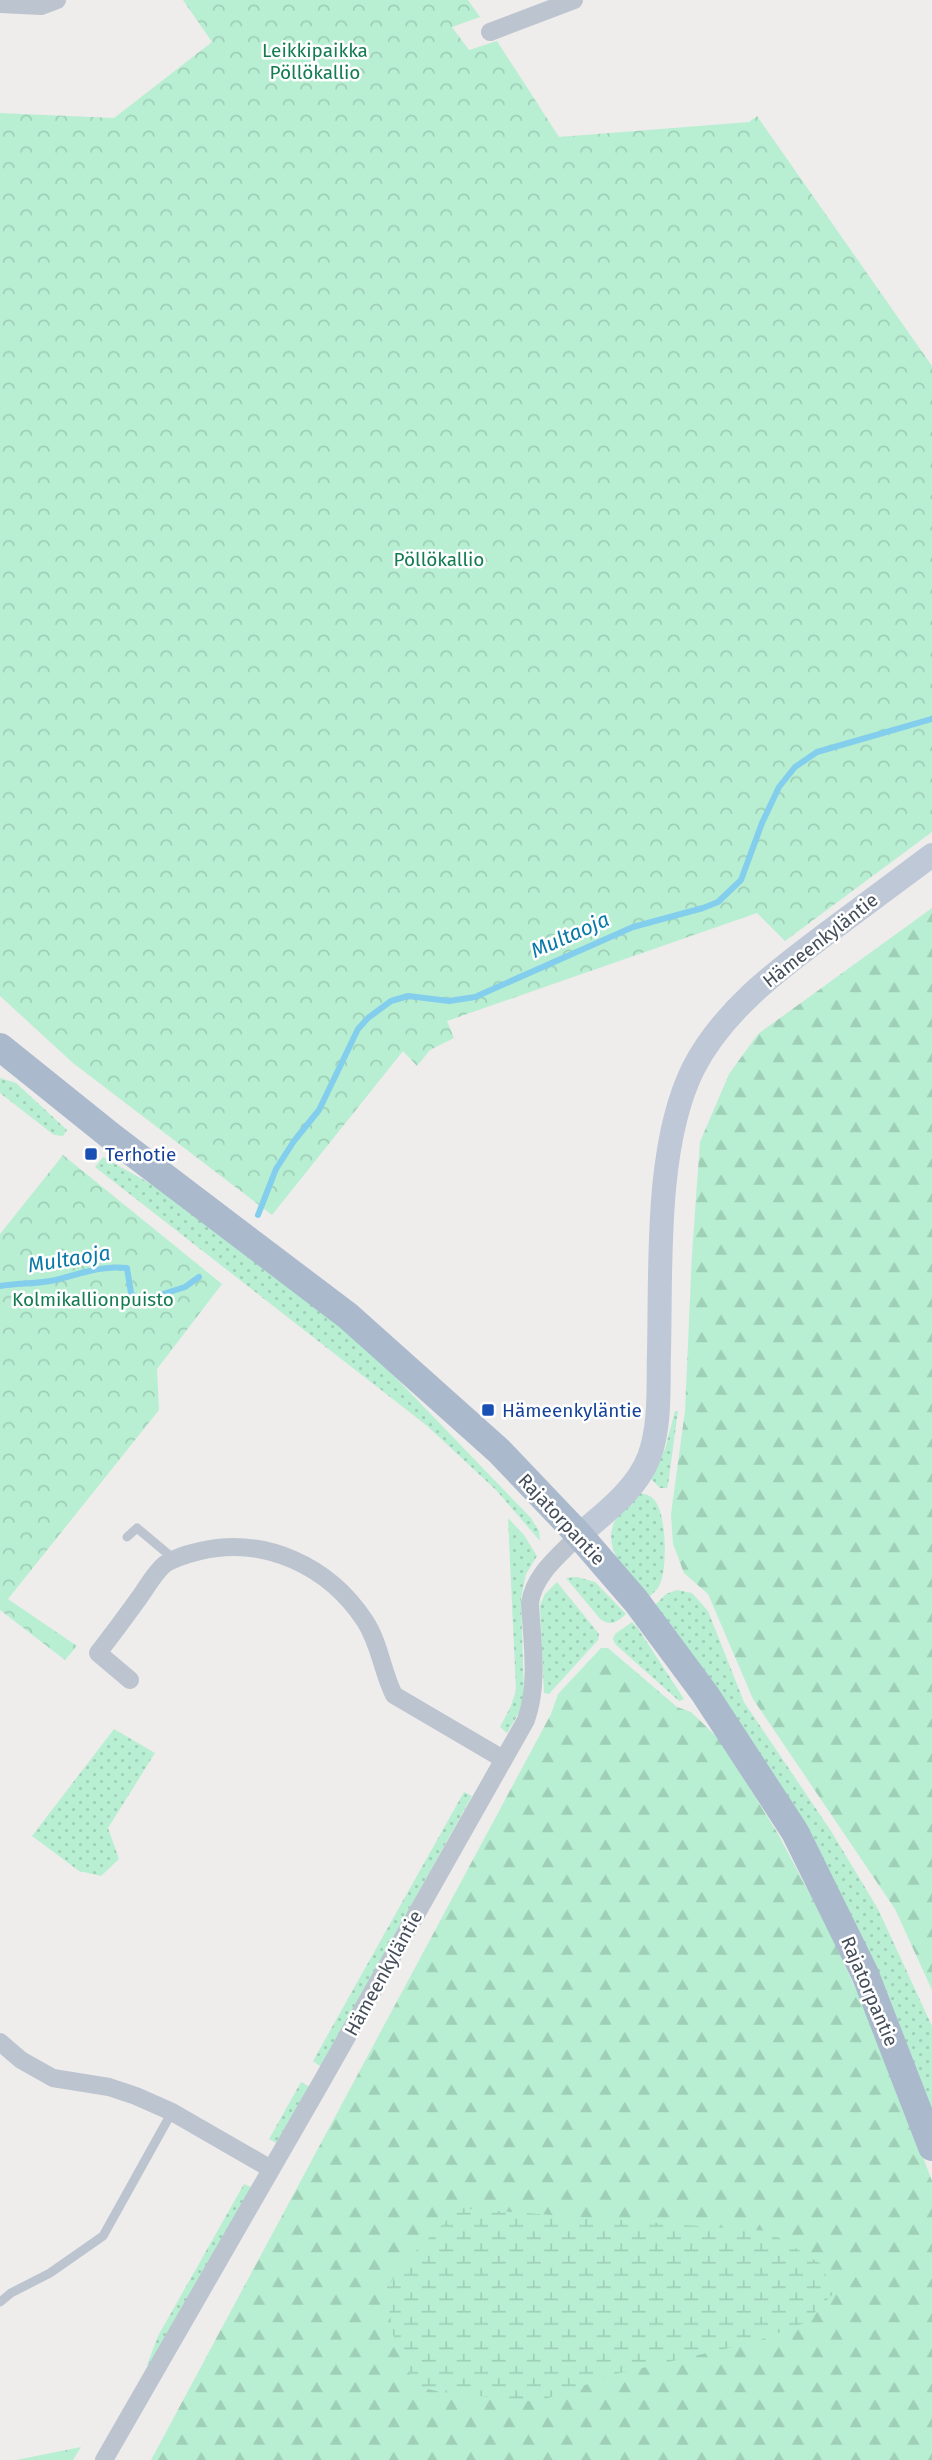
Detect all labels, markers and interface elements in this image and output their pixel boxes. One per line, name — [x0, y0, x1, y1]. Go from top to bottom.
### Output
park label: Leikkipaikka Pöllökallio — [262, 39, 368, 84]
park label: Pöllökallio — [394, 548, 484, 571]
street label: Hämeenkyläntie — [758, 888, 883, 993]
water label: Multaoja — [527, 906, 613, 964]
place label: Terhotie — [105, 1143, 176, 1166]
marker: Terhotie — [83, 1146, 99, 1162]
water label: Multaoja — [26, 1240, 112, 1278]
park label: Kolmikallionpuisto — [12, 1288, 174, 1311]
place label: Hämeenkyläntie — [502, 1399, 642, 1422]
marker: Hämeenkyläntie — [480, 1402, 496, 1418]
street label: Rajatorpantie — [513, 1469, 610, 1570]
street label: Hämeenkyläntie — [339, 1906, 427, 2040]
street label: Rajatorpantie — [836, 1933, 903, 2050]

